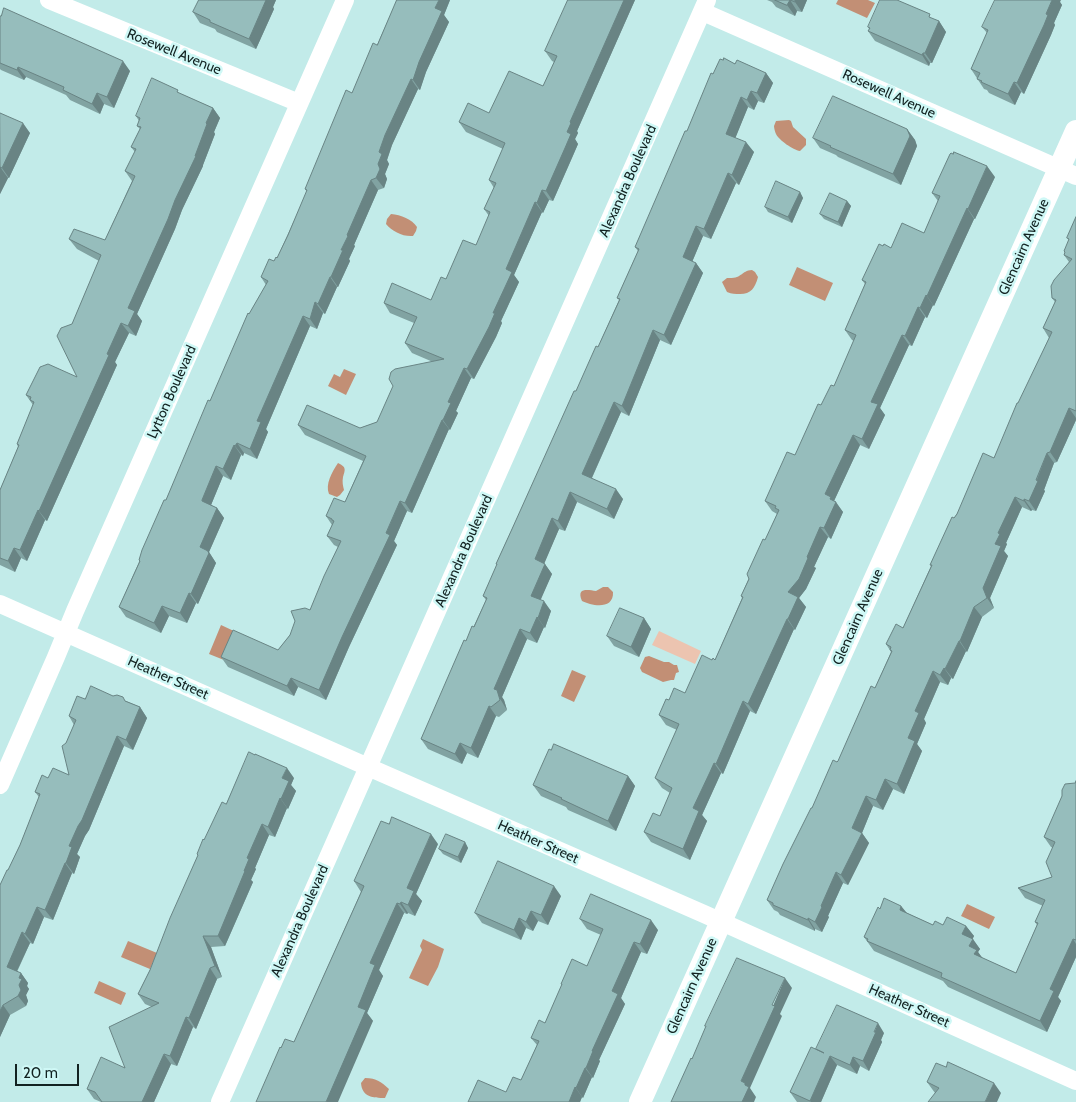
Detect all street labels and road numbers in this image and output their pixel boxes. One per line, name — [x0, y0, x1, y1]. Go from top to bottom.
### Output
street label: Rosewell Avenue — [124, 25, 224, 79]
street label: Rosewell Avenue — [840, 66, 938, 122]
street label: Alexandra Boulevard — [596, 122, 660, 240]
street label: Glencairn Avenue — [995, 196, 1053, 298]
street label: Lytton Boulevard — [144, 343, 200, 441]
street label: Alexandra Boulevard — [432, 492, 496, 610]
street label: Glencairn Avenue — [829, 566, 887, 668]
street label: Heather Street — [125, 653, 211, 703]
street label: Heather Street — [495, 817, 581, 867]
street label: Alexandra Boulevard — [268, 862, 332, 980]
street label: Glencairn Avenue — [663, 935, 721, 1037]
street label: Heather Street — [866, 981, 952, 1031]

